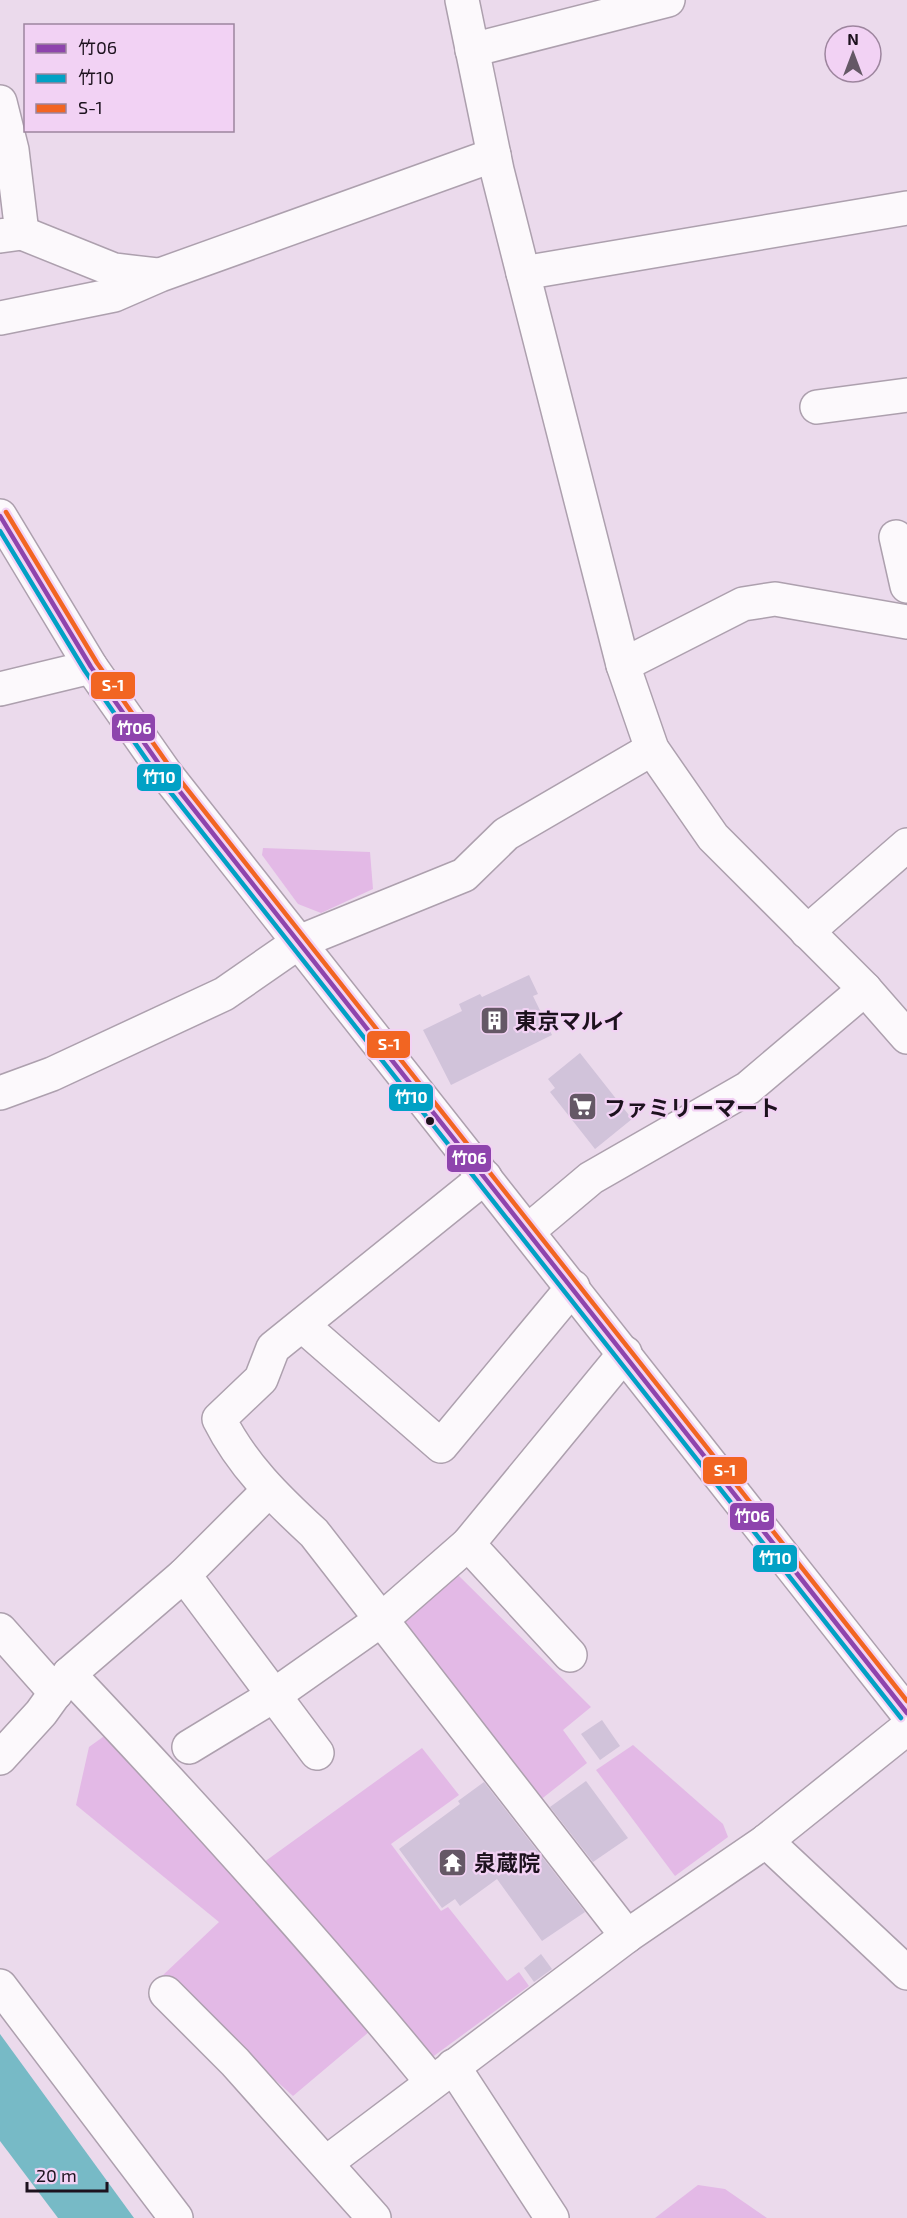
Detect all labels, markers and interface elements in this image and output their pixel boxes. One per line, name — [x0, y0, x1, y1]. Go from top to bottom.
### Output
legend — [24, 24, 234, 132]
north arrow — [823, 24, 883, 84]
text: N — [847, 29, 859, 48]
text: 竹06 — [78, 36, 117, 58]
text: 竹10 — [78, 66, 114, 88]
text: S-1 — [78, 96, 103, 118]
line badge: S-1 — [90, 671, 136, 700]
text: S-1 — [102, 675, 124, 694]
line badge: 竹06 — [111, 713, 156, 742]
text: 竹06 — [116, 718, 152, 737]
line badge: 竹10 — [136, 763, 182, 792]
text: 竹10 — [142, 767, 176, 786]
building icon: 東京マルイ — [478, 1004, 510, 1036]
place label: 東京マルイ — [515, 1007, 625, 1033]
line badge: S-1 — [366, 1030, 411, 1059]
text: S-1 — [378, 1034, 400, 1053]
line badge: 竹10 — [388, 1083, 434, 1112]
text: 竹10 — [394, 1087, 428, 1106]
supermarket icon: ファミリーマート — [567, 1091, 599, 1123]
place label: ファミリーマート — [604, 1094, 780, 1120]
unlabelled marker — [424, 1115, 436, 1127]
line badge: 竹06 — [446, 1144, 492, 1173]
text: 竹06 — [451, 1148, 487, 1167]
line badge: S-1 — [702, 1456, 748, 1485]
text: S-1 — [714, 1460, 736, 1479]
line badge: 竹06 — [729, 1502, 775, 1531]
text: 竹06 — [734, 1506, 770, 1525]
line badge: 竹10 — [752, 1544, 798, 1573]
text: 竹10 — [758, 1548, 792, 1567]
temple icon: 泉蔵院 — [437, 1846, 469, 1878]
place label: 泉蔵院 — [474, 1849, 540, 1875]
scale bar — [27, 2155, 106, 2193]
text: 20 m — [36, 2164, 77, 2186]

